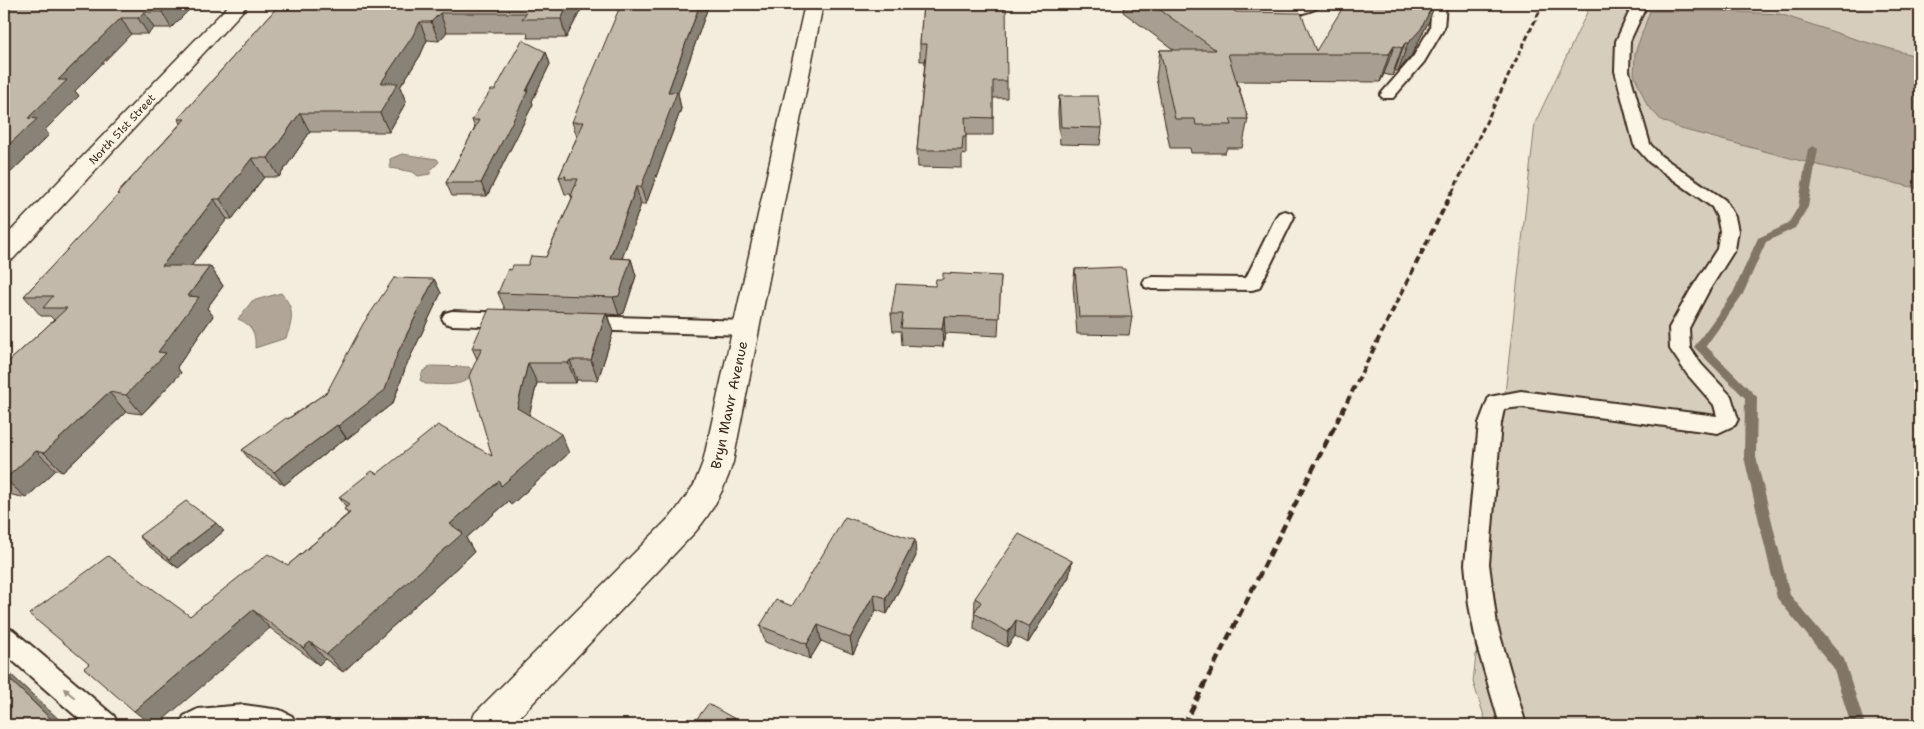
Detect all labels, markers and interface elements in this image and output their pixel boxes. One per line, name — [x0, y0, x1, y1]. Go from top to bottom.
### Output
street label: North 51st Street — [86, 91, 159, 168]
street label: Bryn Mawr Avenue — [707, 339, 751, 471]
one-way arrow — [63, 687, 75, 699]

